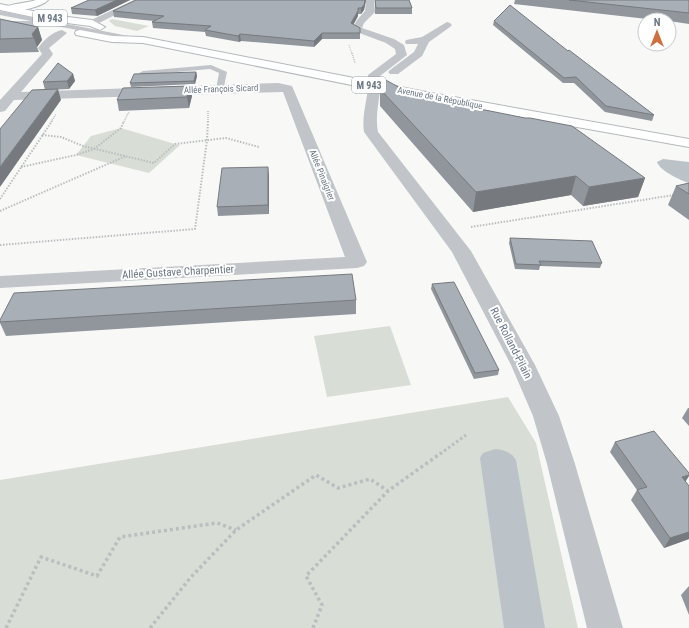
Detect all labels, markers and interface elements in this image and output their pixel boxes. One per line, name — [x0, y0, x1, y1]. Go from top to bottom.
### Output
road number: M 943 — [33, 10, 67, 26]
north arrow — [637, 12, 677, 52]
text: N — [654, 16, 661, 29]
road number: M 943 — [352, 77, 386, 93]
street label: Allée François Sicard — [184, 83, 258, 95]
street label: Avenue de la République — [397, 85, 483, 111]
street label: Allée Pinaigrier — [307, 148, 337, 202]
street label: Allée Gustave Charpentier — [122, 263, 235, 281]
street label: Rue Rolland-Pilain — [487, 305, 535, 381]

